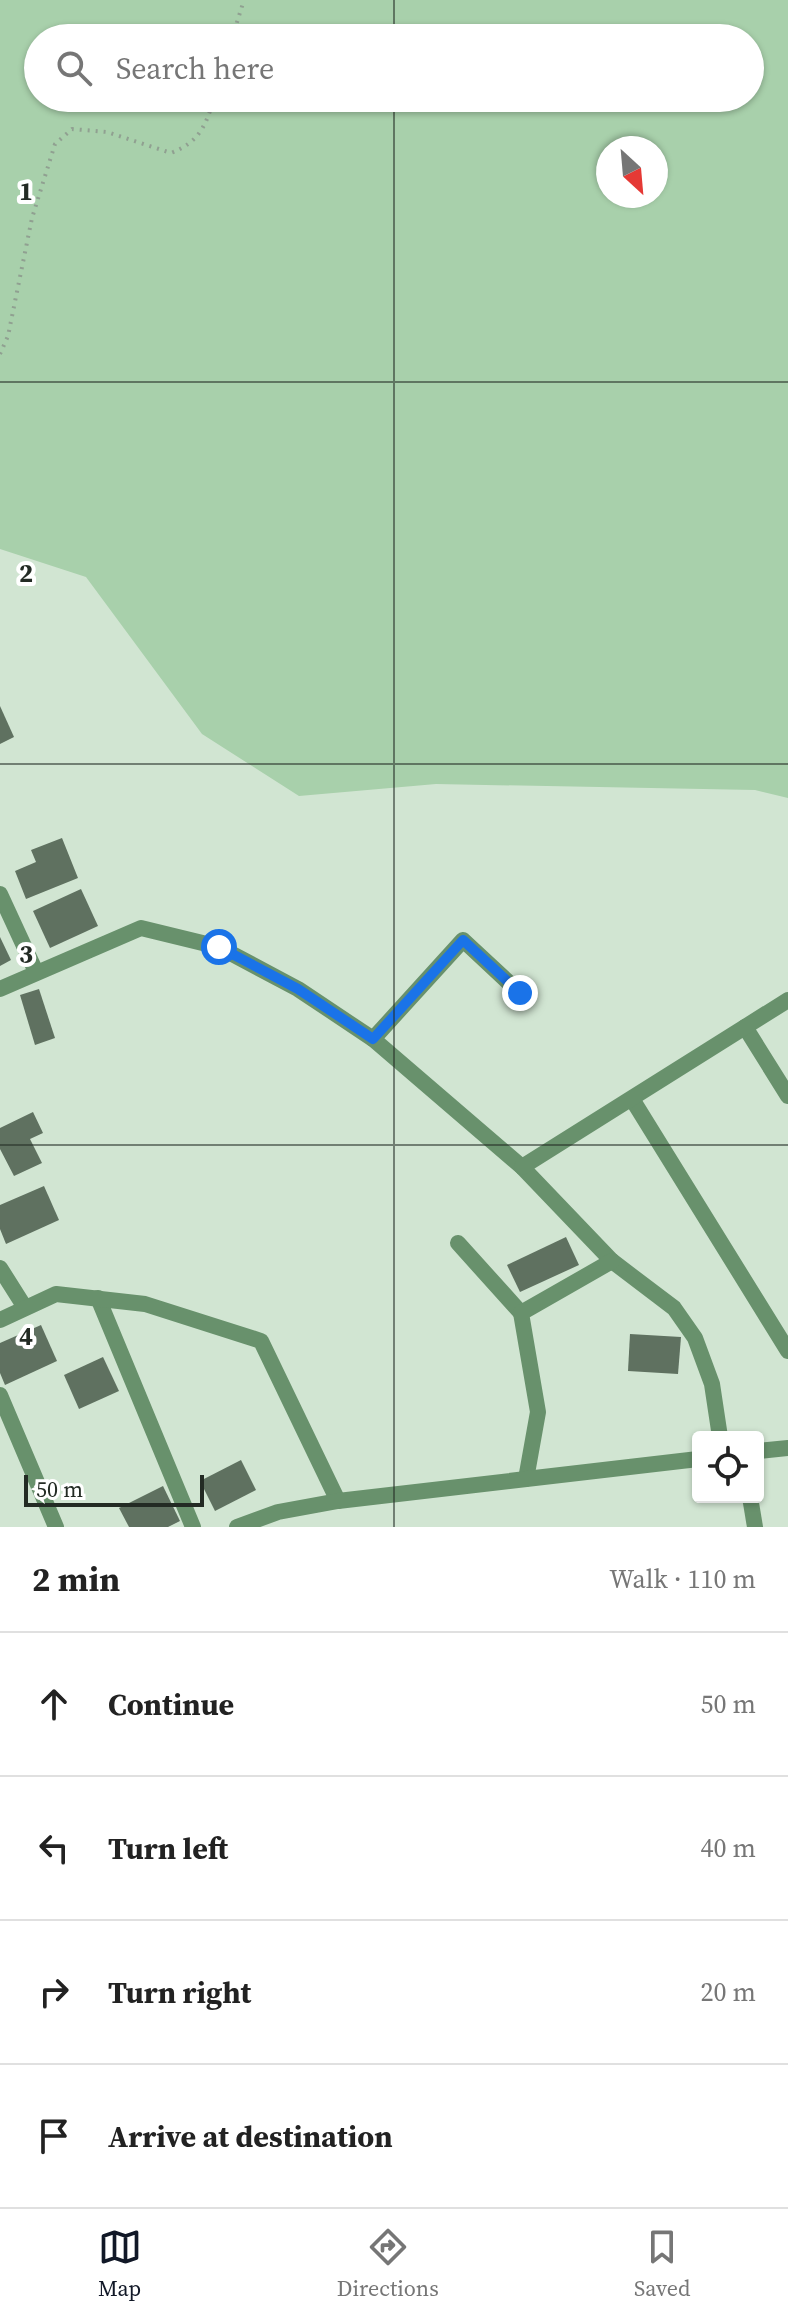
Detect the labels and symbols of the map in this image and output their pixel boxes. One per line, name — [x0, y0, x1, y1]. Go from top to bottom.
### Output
north arrow — [596, 136, 668, 208]
text: 1 — [19, 173, 33, 209]
text: 2 — [19, 555, 33, 591]
route start — [201, 929, 237, 965]
text: 3 — [19, 936, 33, 972]
route end — [502, 975, 538, 1011]
text: 4 — [19, 1318, 33, 1354]
scale bar — [24, 1471, 204, 1507]

